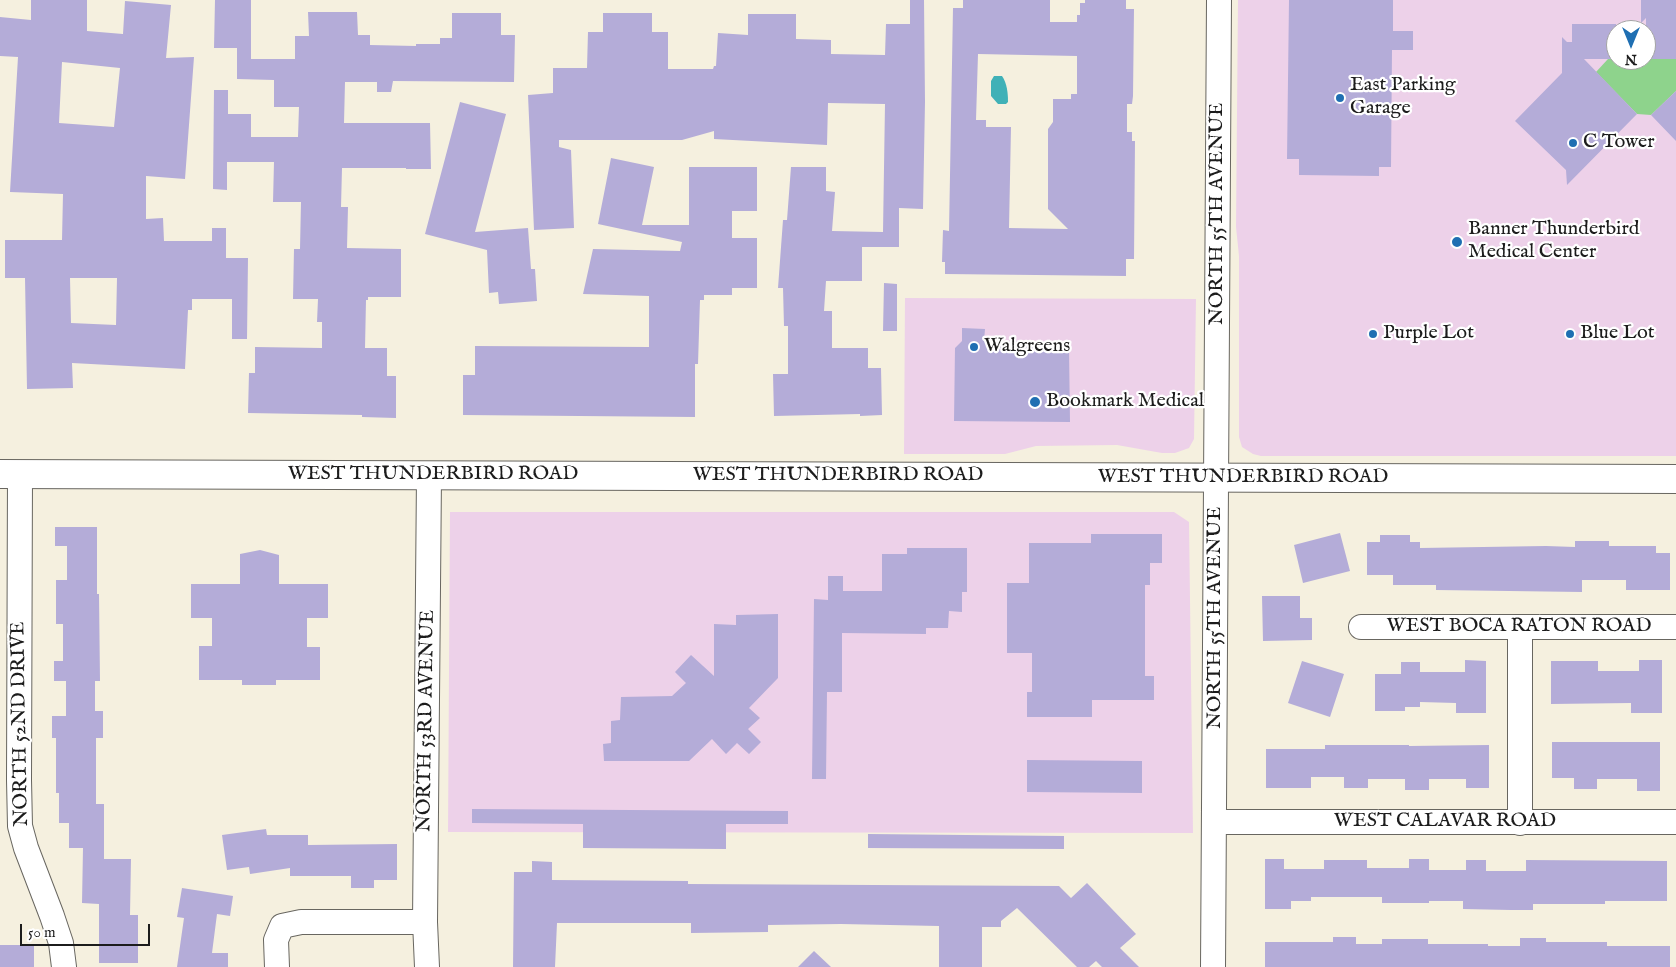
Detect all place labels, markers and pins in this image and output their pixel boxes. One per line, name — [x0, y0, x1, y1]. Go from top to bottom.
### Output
place label: East Parking Garage — [1350, 74, 1456, 121]
marker: East Parking Garage — [1334, 92, 1346, 104]
place label: C Tower — [1583, 131, 1655, 155]
marker: C Tower — [1567, 137, 1579, 149]
place label: Banner Thunderbird Medical Center — [1468, 218, 1639, 265]
marker: Banner Thunderbird Medical Center — [1450, 235, 1464, 249]
place label: Purple Lot — [1383, 322, 1474, 346]
place label: Blue Lot — [1580, 322, 1655, 346]
marker: Purple Lot — [1367, 328, 1379, 340]
marker: Blue Lot — [1564, 328, 1576, 340]
place label: Walgreens — [984, 335, 1070, 359]
marker: Walgreens — [968, 341, 980, 353]
place label: Bookmark Medical — [1046, 390, 1204, 414]
marker: Bookmark Medical — [1028, 395, 1042, 409]

